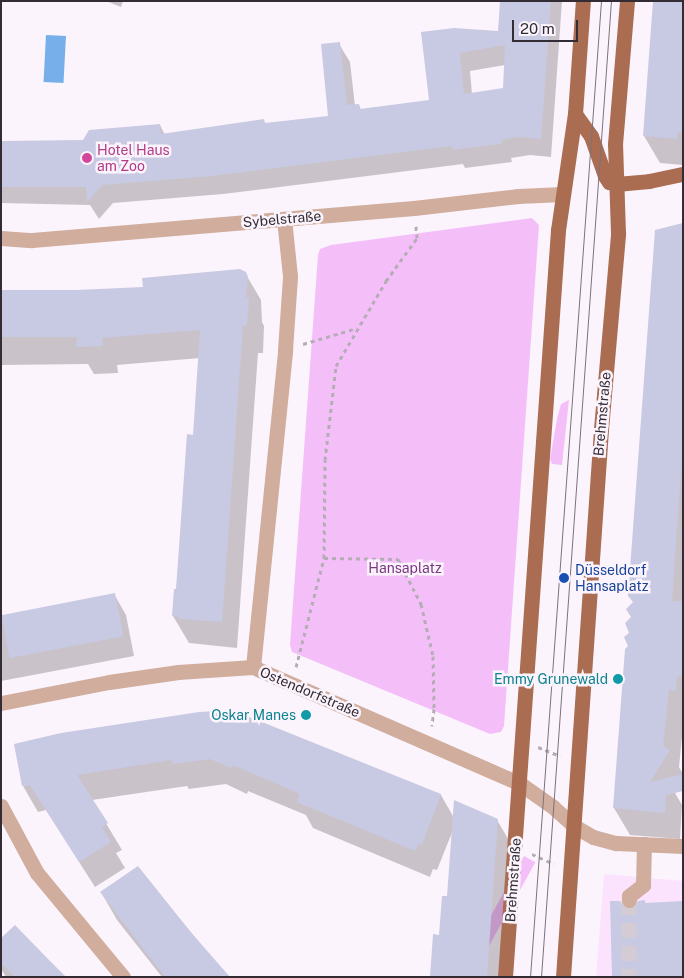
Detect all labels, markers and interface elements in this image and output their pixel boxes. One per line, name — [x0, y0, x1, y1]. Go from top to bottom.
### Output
scale bar — [514, 10, 580, 42]
text: 20 m — [520, 20, 555, 37]
place label: Hotel Haus am Zoo — [97, 142, 170, 174]
marker: Hotel Haus am Zoo — [81, 152, 93, 164]
street label: Sybelstraße — [242, 207, 322, 231]
street label: Brehmstraße — [590, 371, 614, 457]
park label: Hansaplatz — [368, 560, 442, 576]
place label: Düsseldorf Hansaplatz — [575, 562, 648, 594]
marker: Düsseldorf Hansaplatz — [557, 571, 571, 585]
street label: Ostendorfstraße — [257, 663, 363, 721]
place label: Emmy Grunewald — [494, 671, 608, 687]
marker: Emmy Grunewald — [612, 673, 624, 685]
place label: Oskar Manes — [211, 707, 296, 723]
marker: Oskar Manes — [300, 709, 312, 721]
street label: Brehmstraße — [502, 837, 524, 923]

